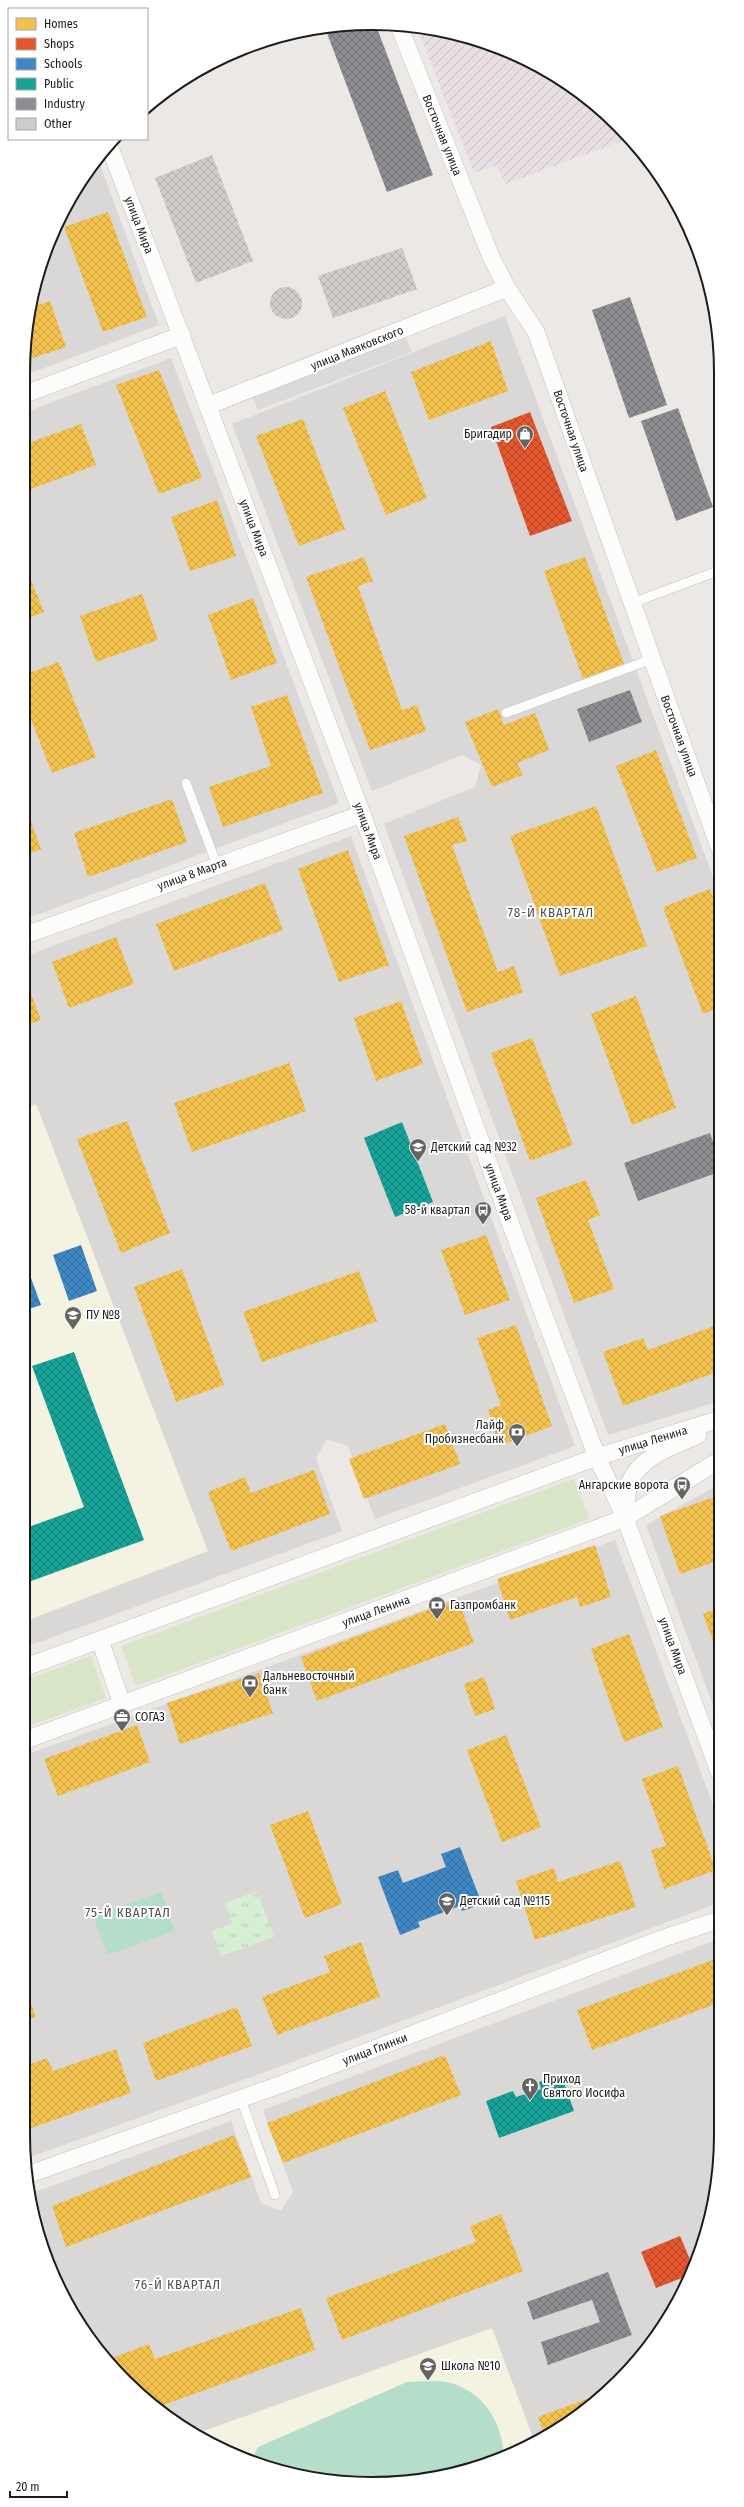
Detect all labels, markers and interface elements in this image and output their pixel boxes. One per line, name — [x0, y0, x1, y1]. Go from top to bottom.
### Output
legend — [8, 8, 148, 140]
text: Homes — [44, 17, 78, 31]
text: Shops — [44, 37, 74, 51]
text: Schools — [44, 57, 82, 71]
text: Public — [44, 77, 74, 91]
street label: Восточная улица — [419, 93, 465, 178]
text: Industry — [44, 97, 85, 111]
text: Other — [44, 117, 73, 131]
street label: улица Мира — [122, 194, 156, 256]
street label: улица Маяковского — [309, 323, 405, 373]
street label: Восточная улица — [550, 388, 592, 474]
shop icon: Бригадир — [515, 424, 535, 449]
place label: Бригадир — [464, 427, 512, 441]
street label: улица Мира — [237, 497, 271, 559]
street label: Восточная улица — [658, 693, 700, 779]
street label: улица Мира — [351, 800, 385, 862]
street label: улица 8 Марта — [156, 855, 229, 893]
district label: 78-Й КВАРТАЛ — [508, 905, 594, 920]
school or university icon: Детский сад №32 — [408, 1137, 428, 1162]
place label: Детский сад №32 — [430, 1140, 517, 1154]
street label: улица Мира — [482, 1161, 516, 1223]
bus stop icon: 58-й квартал — [473, 1200, 493, 1225]
place label: 58-й квартал — [405, 1203, 470, 1217]
school or university icon: ПУ №8 — [63, 1305, 83, 1330]
place label: ПУ №8 — [86, 1308, 120, 1322]
place label: Лайф Пробизнесбанк — [425, 1418, 504, 1446]
bank icon: Лайф Пробизнесбанк — [507, 1422, 527, 1447]
street label: улица Ленина — [617, 1423, 689, 1457]
bus stop icon: Ангарские ворота — [672, 1475, 692, 1500]
place label: Ангарские ворота — [579, 1478, 669, 1492]
street label: улица Ленина — [340, 1592, 412, 1630]
bank icon: Газпромбанк — [427, 1595, 447, 1620]
place label: Газпромбанк — [450, 1598, 516, 1612]
street label: улица Мира — [656, 1615, 690, 1677]
place label: Дальневосточный банк — [262, 1669, 355, 1697]
bank icon: Дальневосточный банк — [240, 1673, 260, 1698]
office icon: СОГАЗ — [112, 1707, 132, 1732]
place label: СОГАЗ — [135, 1710, 165, 1724]
school or university icon: Детский сад №115 — [437, 1891, 457, 1916]
place label: Детский сад №115 — [459, 1894, 550, 1908]
district label: 75-Й КВАРТАЛ — [85, 1905, 171, 1920]
street label: улица Глинки — [341, 2030, 409, 2068]
place label: Приход Святого Иосифа — [543, 2072, 625, 2100]
church icon: Приход Святого Иосифа — [520, 2076, 540, 2101]
district label: 76-Й КВАРТАЛ — [135, 2277, 221, 2292]
school or university icon: Школа №10 — [418, 2356, 438, 2381]
place label: Школа №10 — [441, 2359, 500, 2373]
scale bar — [10, 2473, 67, 2499]
text: 20 m — [16, 2480, 40, 2494]

